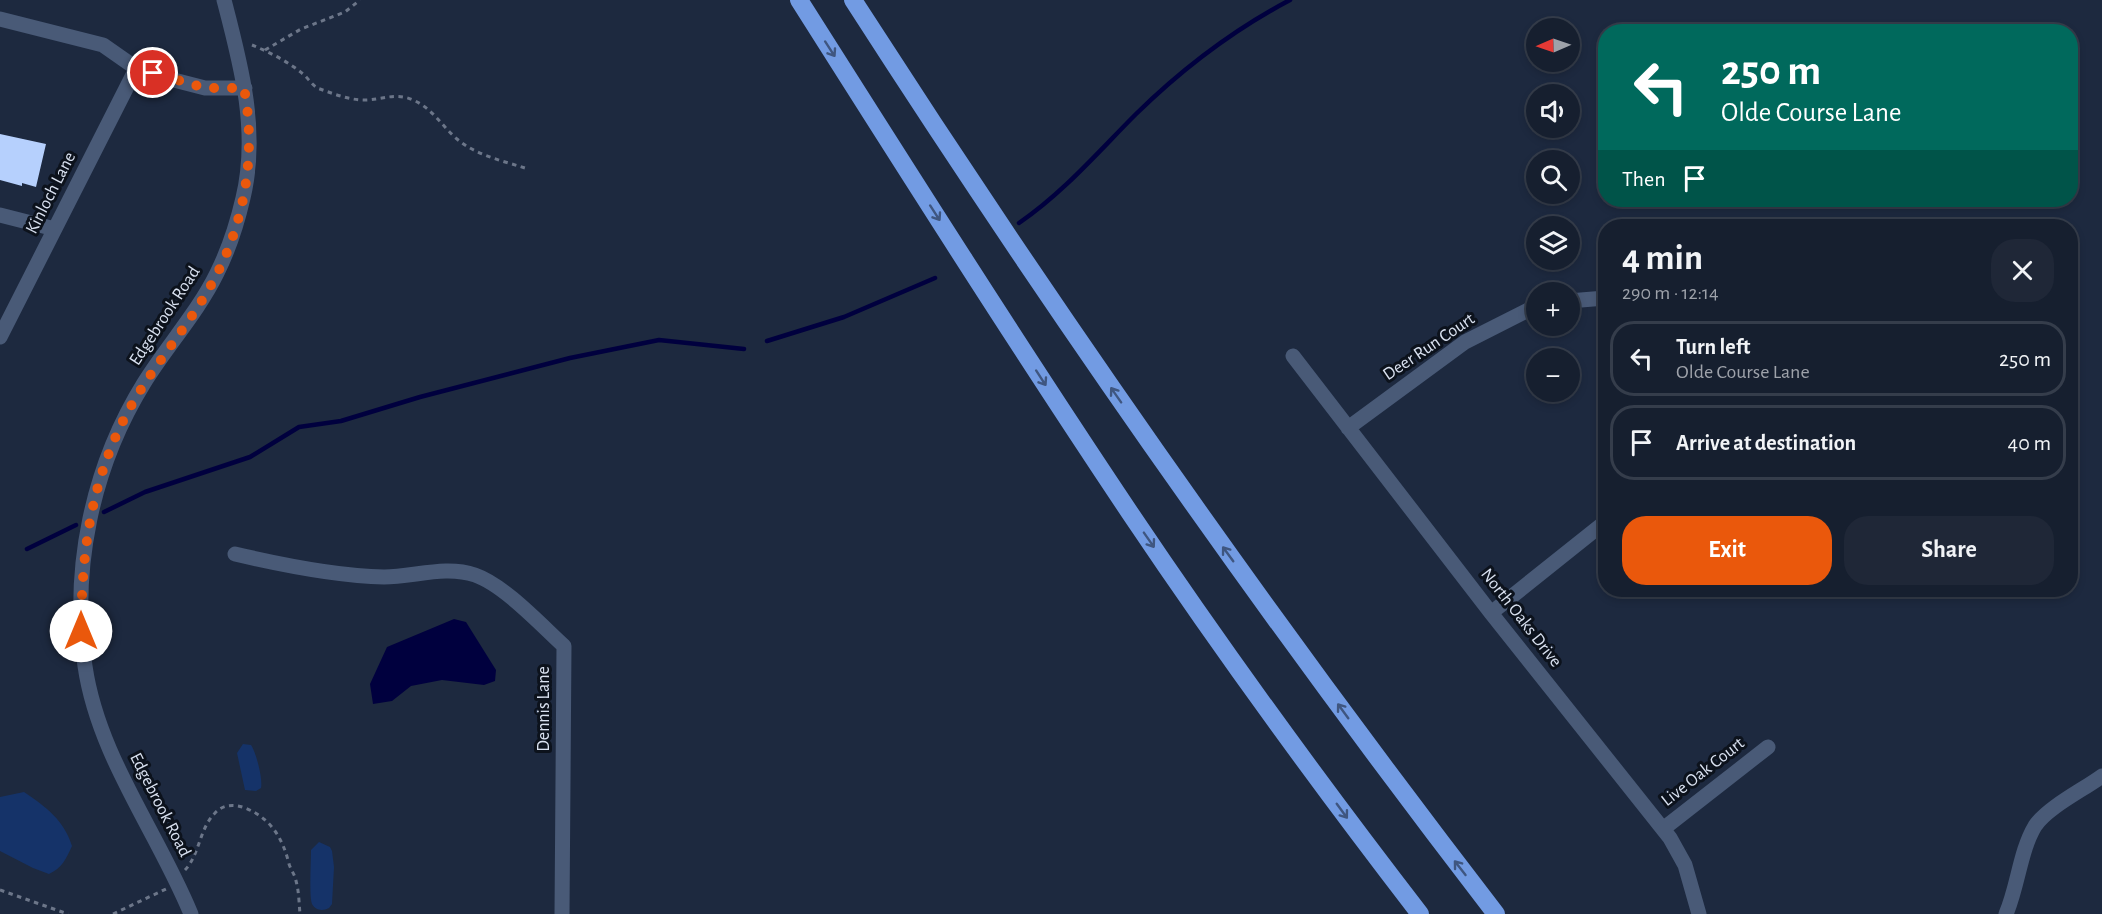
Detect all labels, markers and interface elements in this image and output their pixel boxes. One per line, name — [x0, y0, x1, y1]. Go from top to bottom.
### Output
north arrow — [1526, 18, 1580, 72]
map controls — [1526, 18, 1580, 402]
one-way arrow — [824, 40, 836, 57]
pin — [127, 47, 178, 98]
icon: left — [1622, 48, 1700, 126]
text: 250 m — [1721, 50, 1821, 92]
icon: arrive — [136, 56, 169, 89]
button: sound — [1526, 84, 1580, 138]
text: Olde Course Lane — [1721, 99, 1901, 126]
street label: Kinloch Lane — [23, 149, 79, 237]
button: search — [1526, 150, 1580, 204]
icon: arrive — [1678, 162, 1711, 195]
text: Then — [1622, 168, 1666, 190]
one-way arrow — [929, 205, 942, 222]
button: layers — [1526, 216, 1580, 270]
button: close — [1991, 239, 2054, 302]
text: 4 min — [1622, 240, 1703, 276]
street label: Edgebrook Road — [126, 263, 204, 369]
button: + — [1526, 282, 1580, 336]
text: 290 m · 12:14 — [1622, 283, 1719, 303]
street label: Deer Run Court — [1380, 310, 1478, 384]
text: Turn left — [1676, 336, 1750, 358]
icon: left — [1625, 342, 1658, 375]
button: − — [1526, 348, 1580, 402]
text: 250 m — [1999, 348, 2051, 370]
text: Olde Course Lane — [1676, 362, 1810, 382]
one-way arrow — [1034, 369, 1047, 386]
one-way arrow — [1110, 387, 1122, 403]
icon: arrive — [1625, 426, 1658, 459]
text: Arrive at destination — [1676, 432, 1856, 454]
text: 40 m — [2008, 432, 2051, 454]
button: Exit — [1622, 516, 1832, 585]
button: Share — [1844, 516, 2054, 585]
one-way arrow — [1143, 531, 1155, 548]
one-way arrow — [1222, 547, 1234, 563]
street label: North Oaks Drive — [1477, 565, 1565, 671]
position arrow — [49, 599, 113, 663]
street label: Dennis Lane — [535, 666, 553, 752]
one-way arrow — [1337, 704, 1349, 720]
street label: Live Oak Court — [1658, 734, 1748, 810]
street label: Edgebrook Road — [126, 750, 194, 860]
one-way arrow — [1335, 802, 1348, 818]
one-way arrow — [1454, 860, 1466, 876]

